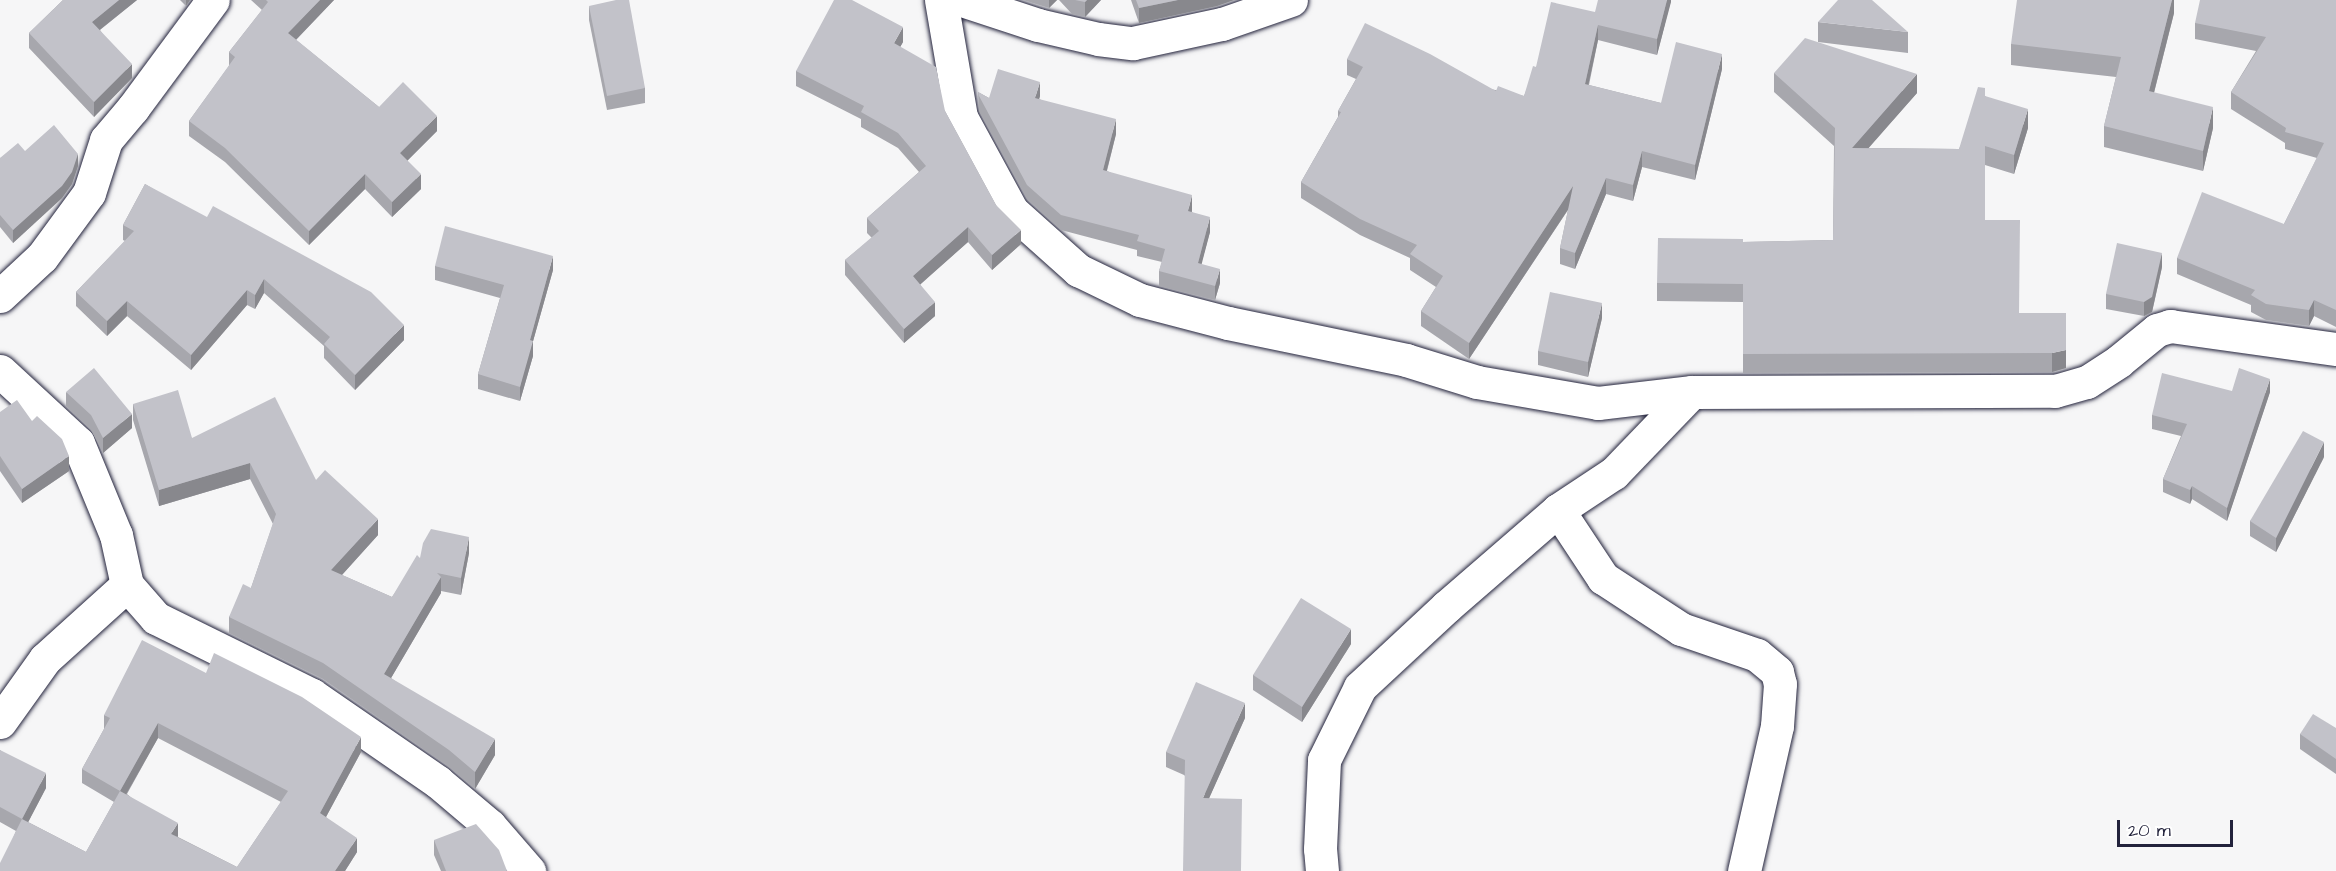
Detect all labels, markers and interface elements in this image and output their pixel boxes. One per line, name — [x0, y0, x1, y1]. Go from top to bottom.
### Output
scale bar — [2120, 808, 2236, 846]
text: 20 m — [2128, 818, 2171, 843]

